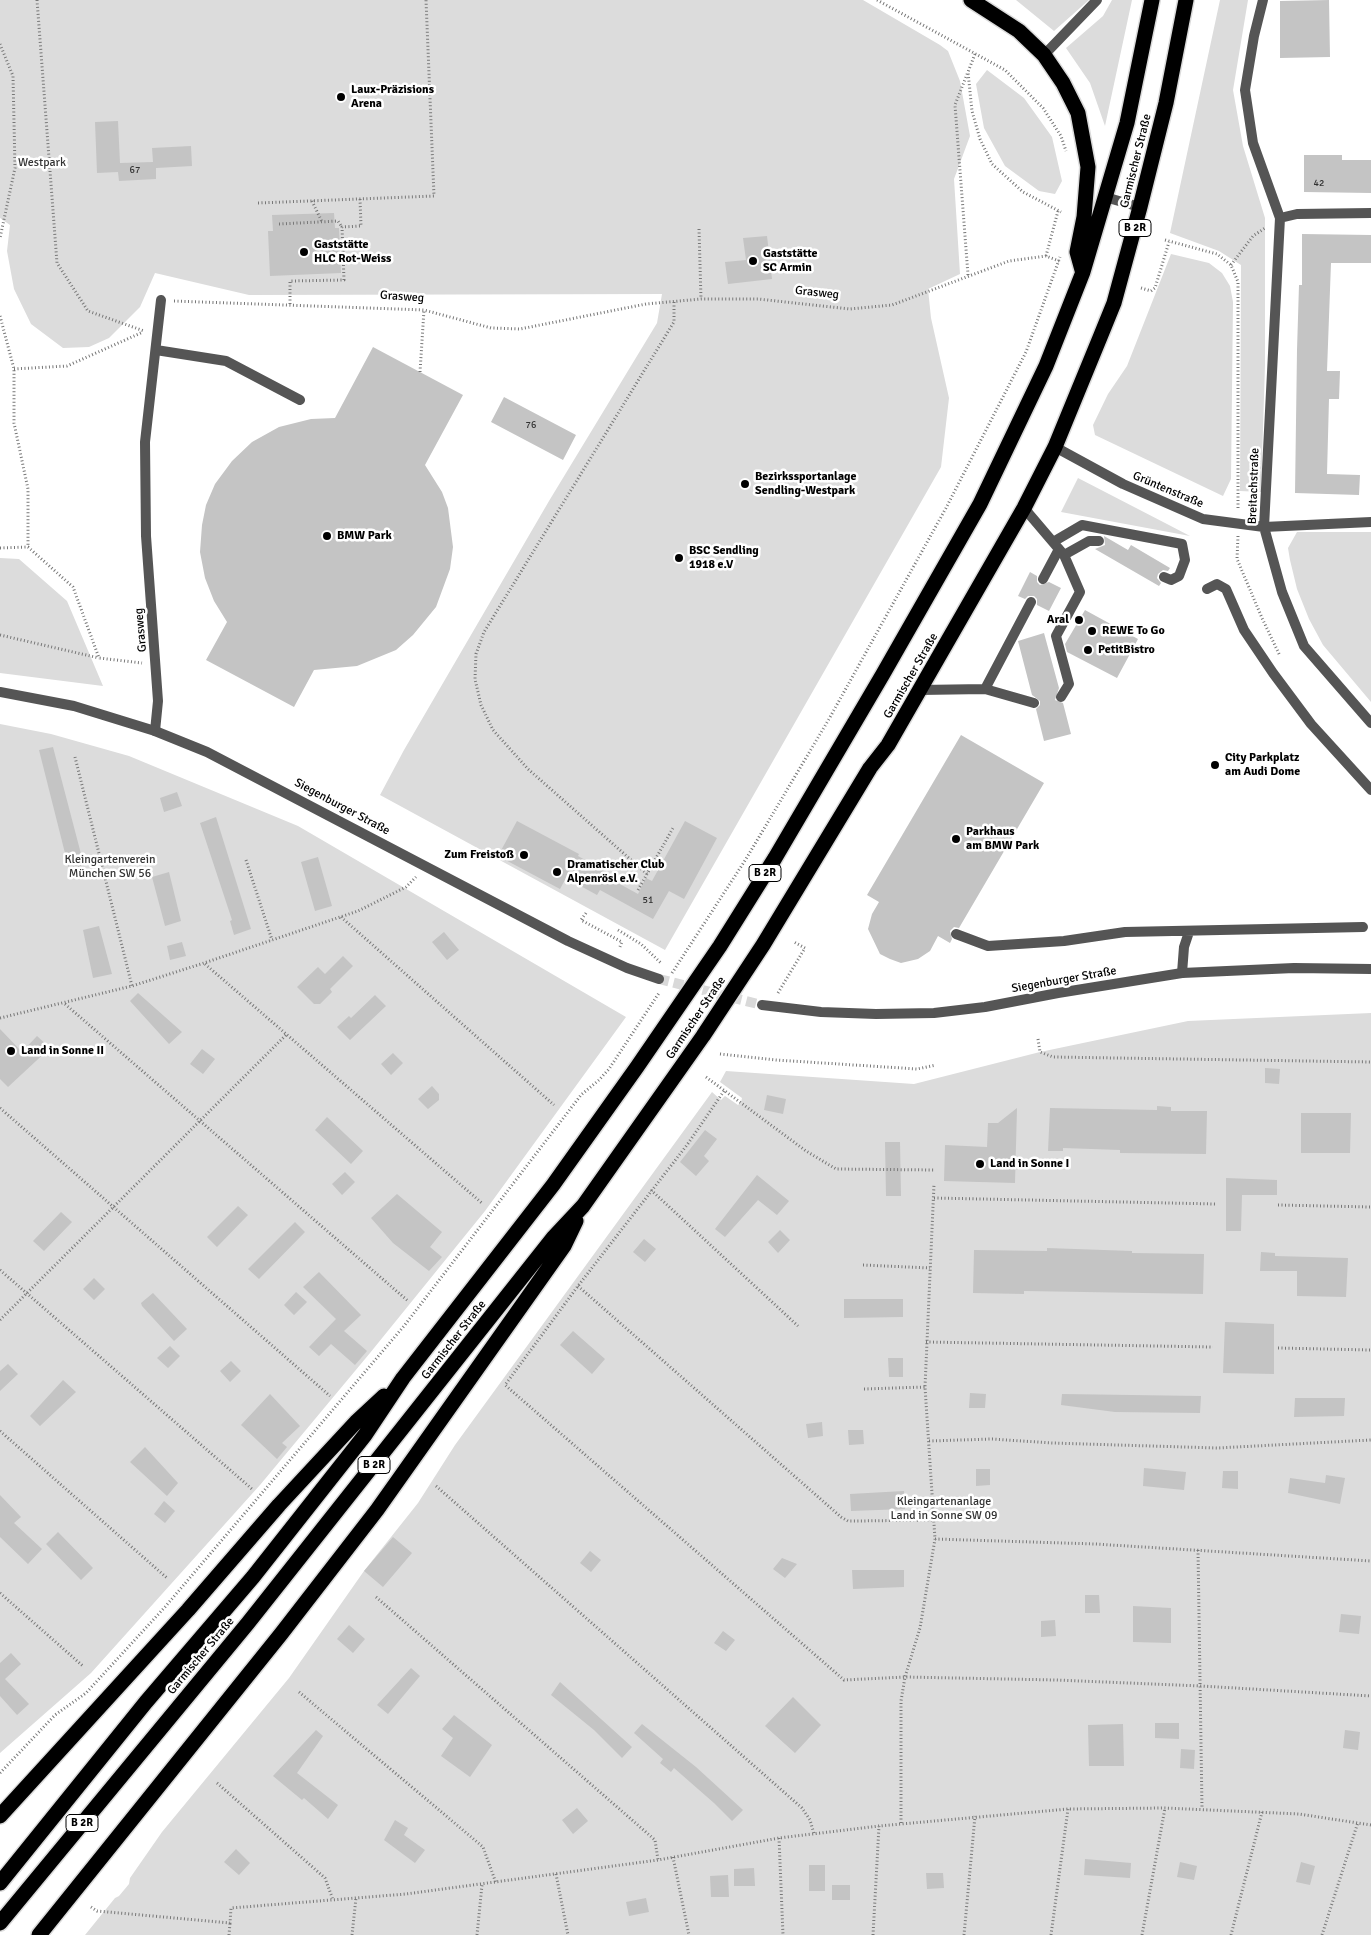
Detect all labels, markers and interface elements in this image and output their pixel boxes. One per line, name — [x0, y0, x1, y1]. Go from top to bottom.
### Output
place label: Laux-Präzisions Arena — [351, 83, 434, 111]
marker: Laux-Präzisions Arena — [335, 91, 347, 103]
street label: Garmischer Straße — [1117, 113, 1155, 209]
park label: Westpark — [18, 156, 66, 170]
house number: 67 — [130, 164, 140, 176]
house number: 42 — [1314, 177, 1324, 189]
road number: B 2R — [1119, 220, 1151, 237]
place label: Gaststätte HLC Rot-Weiss — [314, 238, 391, 266]
marker: Gaststätte HLC Rot-Weiss — [298, 246, 310, 258]
place label: Gaststätte SC Armin — [763, 247, 818, 275]
marker: Gaststätte SC Armin — [747, 255, 759, 267]
street label: Grasweg — [794, 284, 840, 302]
street label: Grasweg — [379, 288, 425, 306]
house number: 76 — [526, 419, 536, 431]
street label: Breitachstraße — [1245, 448, 1263, 524]
street label: Grüntenstraße — [1131, 469, 1205, 511]
place label: Bezirkssportanlage Sendling-Westpark — [755, 470, 856, 498]
marker: Bezirkssportanlage Sendling-Westpark — [739, 478, 751, 490]
place label: BMW Park — [337, 529, 392, 543]
marker: BMW Park — [321, 530, 333, 542]
place label: BSC Sendling 1918 e.V — [689, 544, 759, 572]
marker: BSC Sendling 1918 e.V — [673, 552, 685, 564]
street label: Grasweg — [132, 607, 150, 653]
place label: Aral — [1047, 613, 1069, 627]
marker: Aral — [1073, 614, 1085, 626]
place label: REWE To Go — [1102, 624, 1165, 638]
marker: REWE To Go — [1086, 625, 1098, 637]
street label: Garmischer Straße — [881, 631, 941, 721]
place label: PetitBistro — [1098, 643, 1155, 657]
marker: PetitBistro — [1082, 644, 1094, 656]
place label: City Parkplatz am Audi Dome — [1225, 751, 1300, 779]
marker: City Parkplatz am Audi Dome — [1209, 759, 1221, 771]
street label: Siegenburger Straße — [292, 776, 392, 838]
place label: Parkhaus am BMW Park — [966, 825, 1039, 853]
marker: Parkhaus am BMW Park — [950, 833, 962, 845]
place label: Zum Freistoß — [444, 848, 514, 862]
marker: Zum Freistoß — [518, 849, 530, 861]
park label: Kleingartenverein München SW 56 — [64, 853, 156, 881]
place label: Dramatischer Club Alpenrösl e.V. — [567, 858, 664, 886]
road number: B 2R — [749, 864, 781, 881]
marker: Dramatischer Club Alpenrösl e.V. — [551, 866, 563, 878]
house number: 51 — [643, 894, 653, 906]
street label: Siegenburger Straße — [1010, 964, 1118, 996]
street label: Garmischer Straße — [663, 974, 729, 1062]
place label: Land in Sonne II — [21, 1044, 104, 1058]
marker: Land in Sonne II — [5, 1045, 17, 1057]
place label: Land in Sonne I — [990, 1157, 1069, 1171]
marker: Land in Sonne I — [974, 1158, 986, 1170]
street label: Garmischer Straße — [419, 1298, 489, 1382]
road number: B 2R — [358, 1456, 390, 1474]
park label: Kleingartenanlage Land in Sonne SW 09 — [890, 1495, 998, 1523]
street label: Garmischer Straße — [165, 1614, 237, 1698]
road number: B 2R — [66, 1815, 98, 1832]

